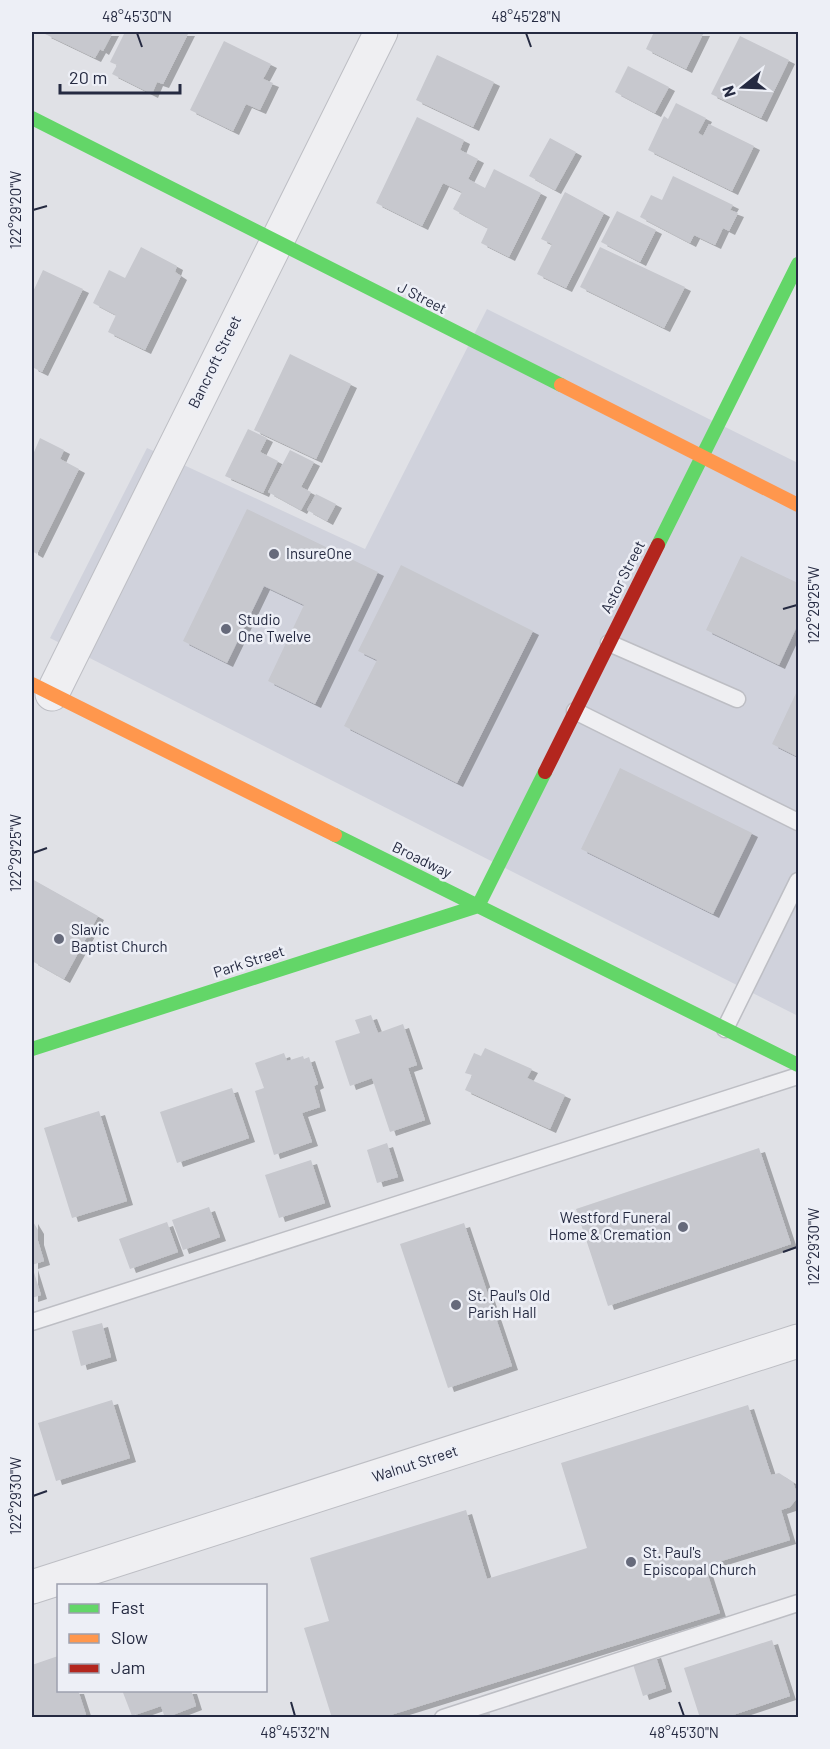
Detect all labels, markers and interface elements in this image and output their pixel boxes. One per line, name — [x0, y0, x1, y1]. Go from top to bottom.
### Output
text: 48°45'30"N — [102, 7, 172, 25]
text: 48°45'28"N — [491, 7, 561, 25]
scale bar — [60, 57, 180, 95]
north arrow — [713, 57, 773, 117]
text: 20 m — [69, 66, 107, 88]
text: N — [718, 84, 739, 100]
text: 122°29'20"W — [6, 171, 24, 249]
street label: J Street — [395, 277, 450, 317]
street label: Bancroft Street — [184, 312, 244, 411]
street label: Astor Street — [596, 537, 648, 616]
place label: InsureOne — [286, 544, 352, 562]
marker: InsureOne — [267, 547, 281, 561]
text: 122°29'25"W — [804, 566, 822, 644]
place label: Studio One Twelve — [238, 610, 311, 645]
marker: Studio One Twelve — [219, 622, 233, 636]
text: 122°29'25"W — [6, 814, 24, 892]
street label: Broadway — [390, 837, 455, 881]
place label: Slavic Baptist Church — [71, 920, 168, 955]
marker: Slavic Baptist Church — [52, 932, 66, 946]
street label: Park Street — [211, 941, 286, 981]
place label: Westford Funeral Home & Cremation — [549, 1208, 671, 1243]
text: 122°29'30"W — [804, 1208, 822, 1286]
marker: Westford Funeral Home & Cremation — [676, 1220, 690, 1234]
place label: St. Paul's Old Parish Hall — [468, 1286, 550, 1321]
marker: St. Paul's Old Parish Hall — [449, 1298, 463, 1312]
street label: Walnut Street — [370, 1441, 460, 1485]
text: 122°29'30"W — [6, 1457, 24, 1535]
place label: St. Paul's Episcopal Church — [643, 1543, 756, 1578]
marker: St. Paul's Episcopal Church — [624, 1555, 638, 1569]
legend — [57, 1584, 267, 1692]
text: Fast — [111, 1596, 145, 1618]
text: Slow — [111, 1626, 148, 1648]
text: Jam — [111, 1656, 145, 1678]
text: 48°45'32"N — [260, 1723, 330, 1741]
text: 48°45'30"N — [649, 1723, 719, 1741]

